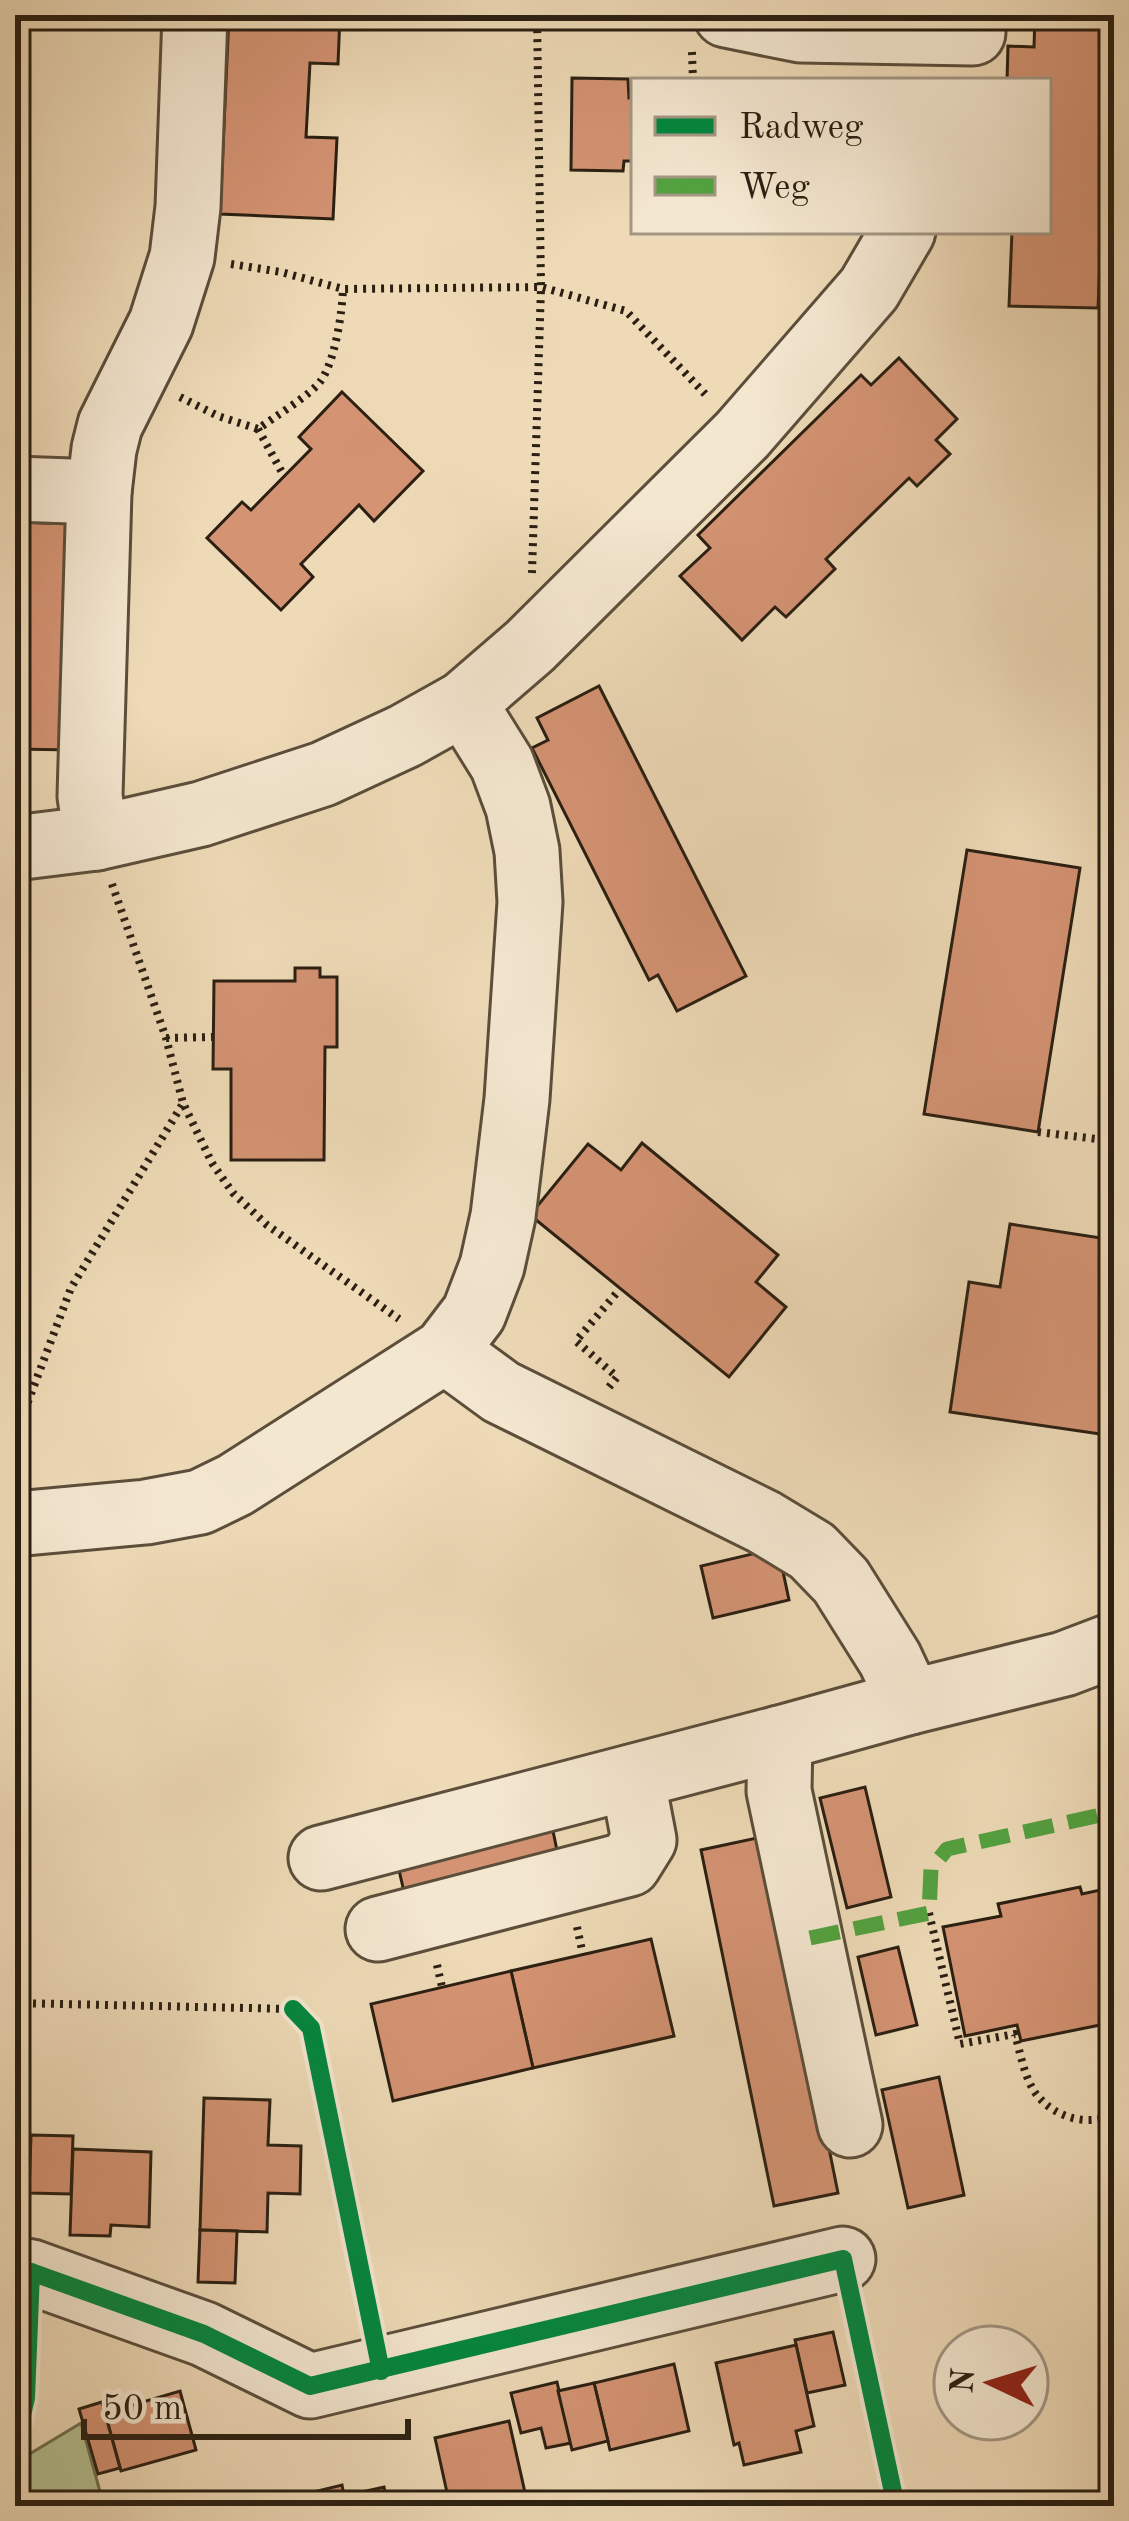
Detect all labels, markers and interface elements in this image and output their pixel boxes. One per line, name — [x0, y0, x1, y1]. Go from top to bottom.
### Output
legend — [631, 78, 1051, 234]
text: Radweg — [739, 111, 864, 147]
text: Weg — [739, 171, 811, 207]
north arrow — [931, 2323, 1051, 2443]
scale bar — [84, 2365, 408, 2439]
text: N — [947, 2367, 982, 2395]
text: 50 m — [102, 2392, 182, 2428]

